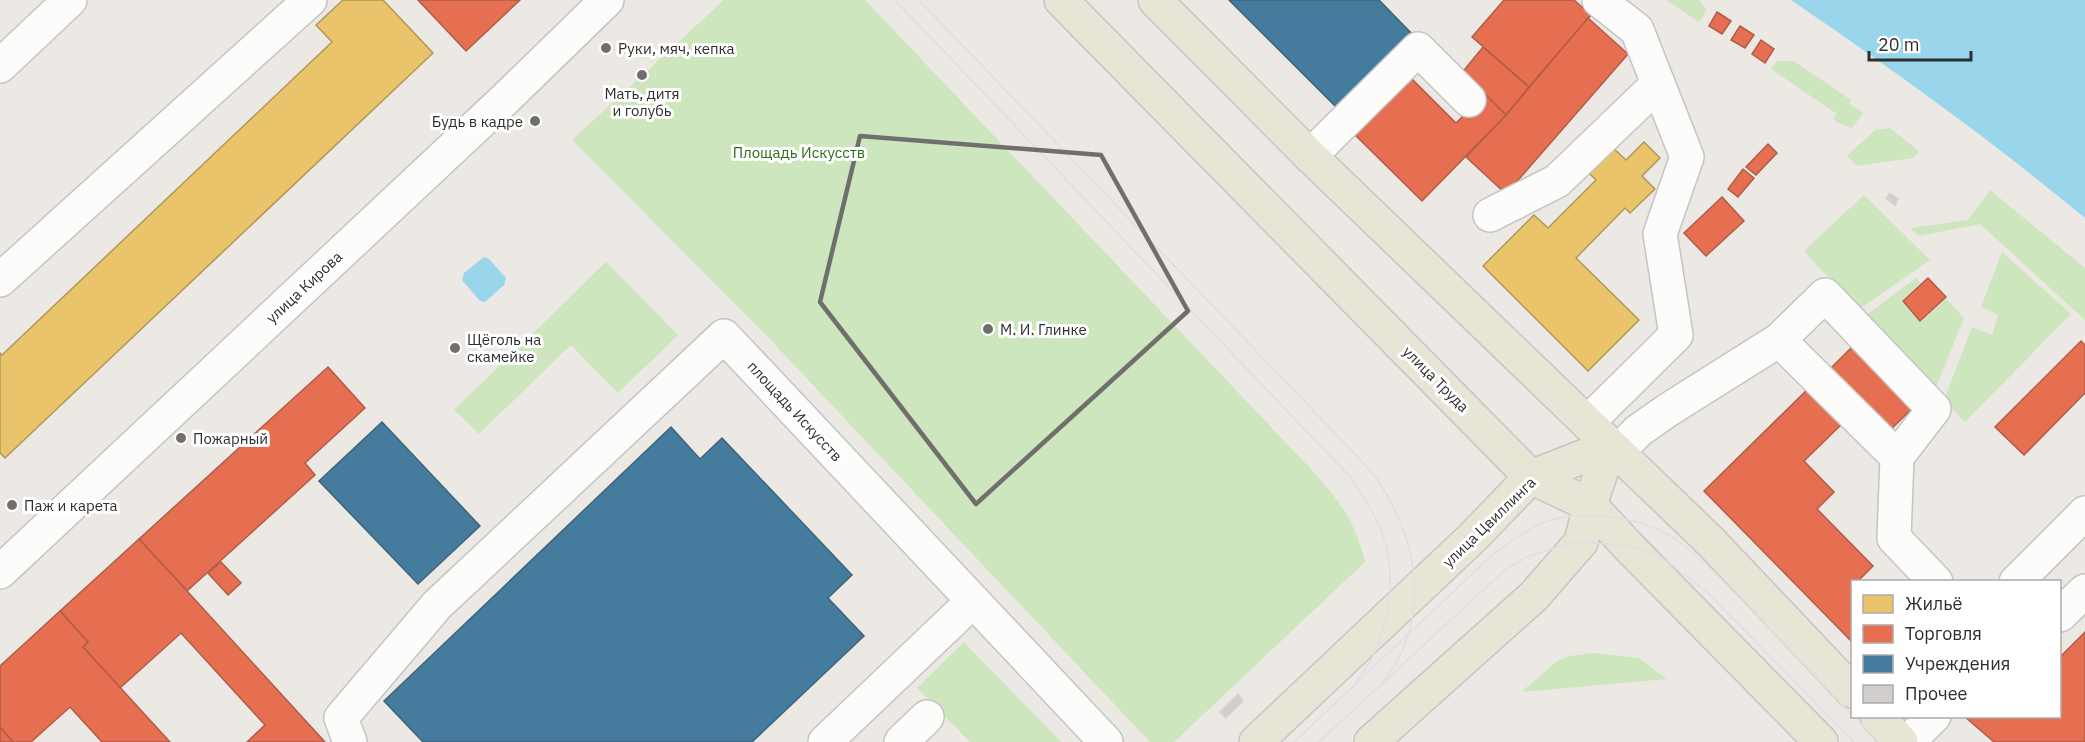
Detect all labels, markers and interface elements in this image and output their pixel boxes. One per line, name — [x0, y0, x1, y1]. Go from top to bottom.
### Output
scale bar — [1869, 24, 1971, 62]
text: 20 m — [1878, 33, 1920, 56]
place label: Руки, мяч, кепка — [618, 39, 735, 58]
marker: Руки, мяч, кепка — [599, 41, 613, 55]
marker: Мать, дитя и голубь — [635, 68, 649, 82]
place label: Мать, дитя и голубь — [604, 84, 680, 120]
place label: Будь в кадре — [432, 112, 523, 131]
marker: Будь в кадре — [528, 114, 542, 128]
park label: Площадь Искусств — [733, 143, 865, 162]
street label: улица Кирова — [262, 247, 346, 327]
place label: М. И. Глинке — [1000, 320, 1087, 339]
marker: М. И. Глинке — [981, 322, 995, 336]
place label: Щёголь на скамейке — [467, 330, 541, 366]
marker: Щёголь на скамейке — [448, 341, 462, 355]
street label: улица Труда — [1399, 342, 1473, 416]
street label: площадь Искусств — [743, 357, 847, 465]
place label: Пожарный — [193, 429, 268, 448]
marker: Пожарный — [174, 431, 188, 445]
street label: улица Цвиллинга — [1438, 473, 1540, 571]
place label: Паж и карета — [24, 496, 118, 515]
marker: Паж и карета — [5, 498, 19, 512]
legend — [1851, 580, 2061, 718]
text: Жильё — [1905, 592, 1963, 615]
text: Торговля — [1905, 622, 1982, 645]
text: Учреждения — [1905, 652, 2010, 675]
text: Прочее — [1905, 682, 1968, 705]

